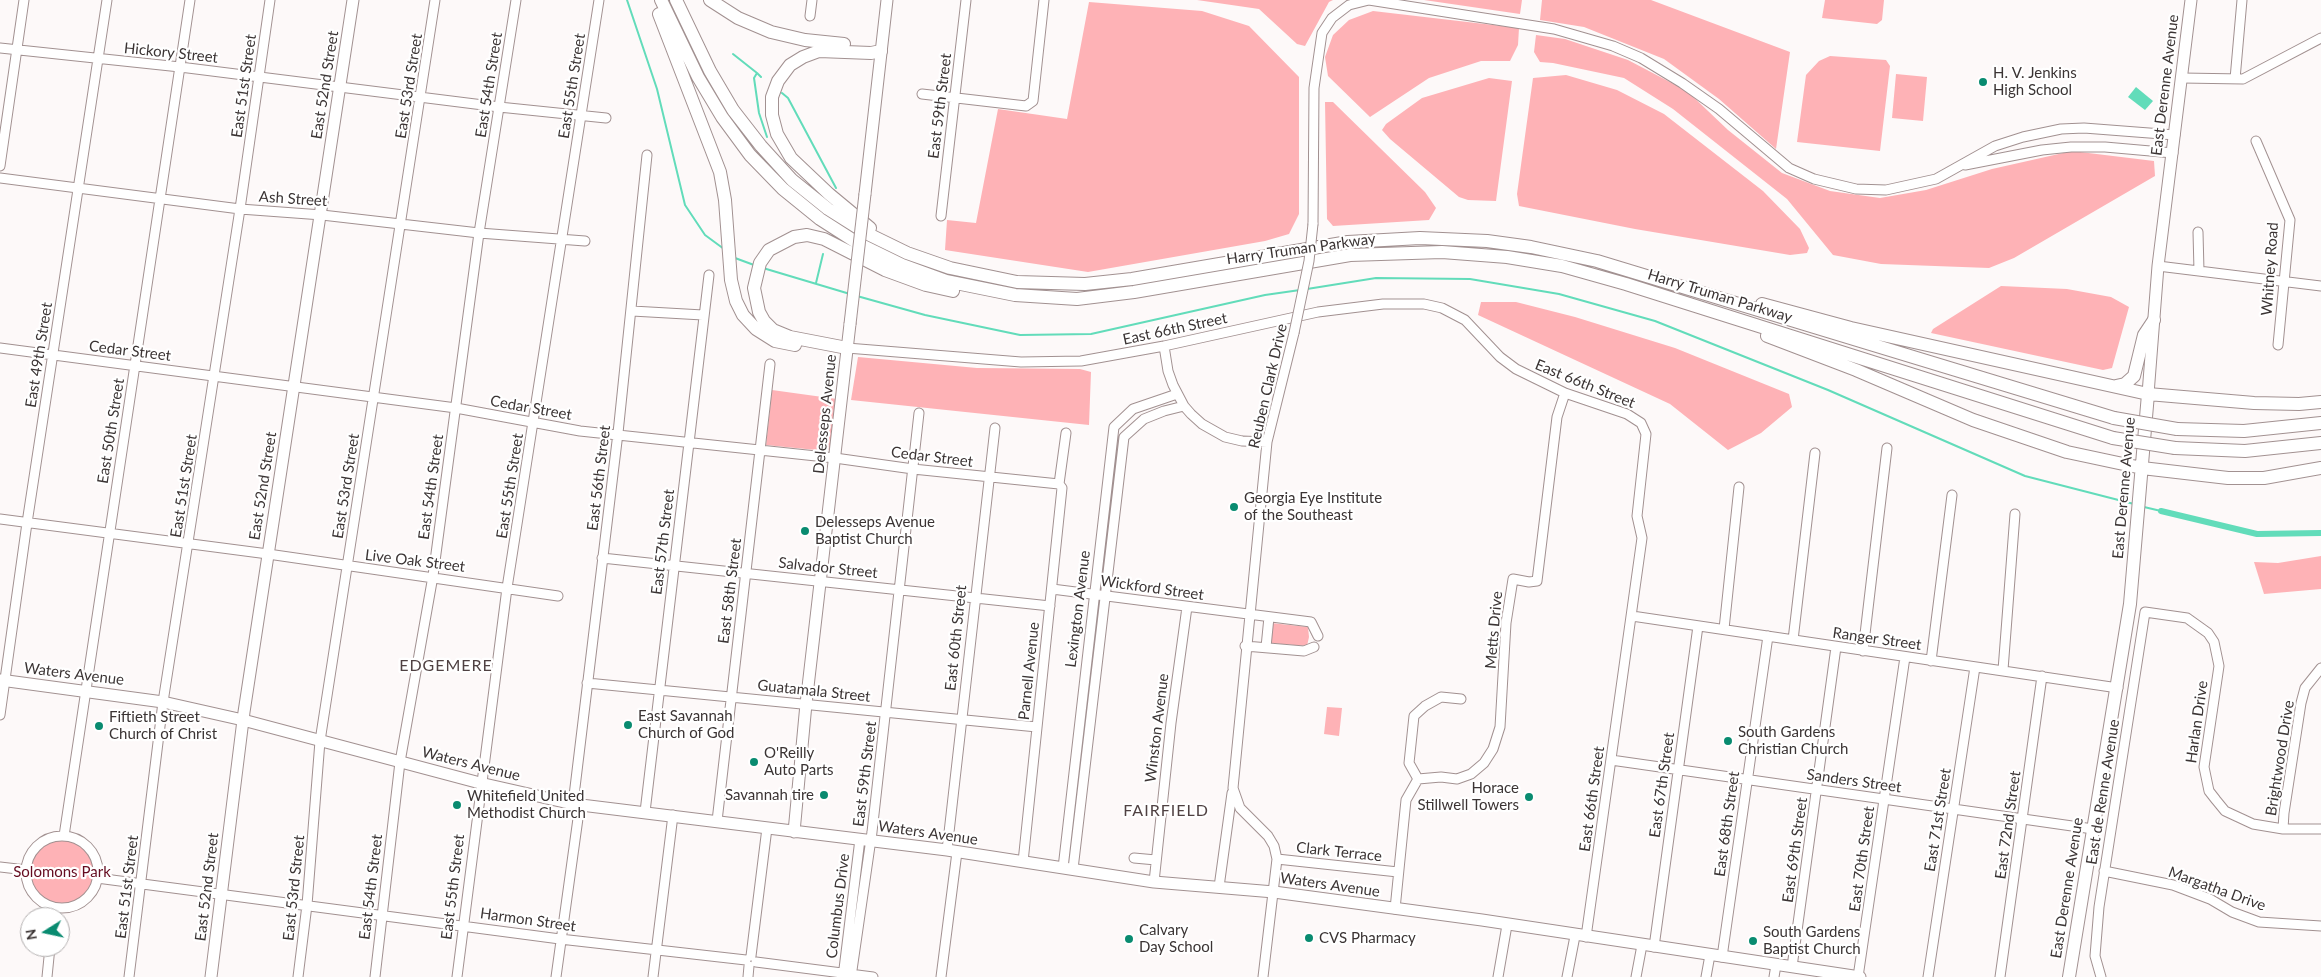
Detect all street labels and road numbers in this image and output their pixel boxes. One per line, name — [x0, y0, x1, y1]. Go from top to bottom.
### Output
street label: East Derenne Avenue — [2147, 13, 2183, 157]
street label: East 52nd Street — [308, 30, 342, 140]
street label: East 54th Street — [472, 31, 506, 139]
street label: East 53rd Street — [392, 32, 426, 140]
street label: East 55th Street — [555, 32, 589, 140]
street label: East 51st Street — [228, 33, 260, 139]
street label: Hickory Street — [123, 39, 219, 67]
street label: East 59th Street — [925, 52, 955, 160]
street label: Ash Street — [258, 188, 328, 210]
street label: Whitney Road — [2258, 222, 2282, 316]
street label: Harry Truman Parkway — [1225, 230, 1377, 268]
street label: Harry Truman Parkway — [1646, 265, 1794, 327]
street label: East 49th Street — [22, 301, 56, 409]
street label: East 66th Street — [1121, 309, 1229, 349]
street label: Reuben Clark Drive — [1245, 322, 1291, 450]
street label: Cedar Street — [88, 337, 172, 365]
street label: Delesseps Avenue — [810, 353, 840, 475]
street label: East 66th Street — [1532, 356, 1638, 412]
street label: East 50th Street — [94, 377, 128, 485]
street label: Cedar Street — [489, 392, 573, 424]
street label: East Derenne Avenue — [2109, 416, 2139, 560]
street label: East 56th Street — [584, 424, 614, 532]
street label: East 52nd Street — [246, 431, 280, 541]
street label: East 53rd Street — [329, 432, 363, 540]
street label: East 55th Street — [493, 432, 527, 540]
street label: East 51st Street — [167, 433, 201, 539]
street label: East 54th Street — [415, 433, 447, 541]
street label: Cedar Street — [890, 443, 974, 471]
street label: East 57th Street — [648, 488, 678, 596]
street label: East 58th Street — [715, 537, 745, 645]
street label: Live Oak Street — [364, 546, 466, 576]
street label: Lexington Avenue — [1062, 549, 1094, 669]
street label: Salvador Street — [777, 554, 879, 582]
street label: Wickford Street — [1099, 572, 1205, 604]
street label: East 60th Street — [941, 584, 971, 692]
street label: Metts Drive — [1482, 590, 1506, 670]
street label: Parnell Avenue — [1015, 621, 1043, 721]
street label: Ranger Street — [1831, 624, 1923, 654]
street label: Waters Avenue — [23, 659, 125, 689]
street label: Winston Avenue — [1141, 672, 1173, 784]
street label: Guatamala Street — [757, 676, 871, 706]
street label: Harlan Drive — [2182, 680, 2212, 764]
street label: Brightwood Drive — [2262, 699, 2298, 817]
street label: East de Renne Avenue — [2083, 718, 2123, 866]
street label: East 59th Street — [850, 720, 880, 828]
street label: East 67th Street — [1646, 731, 1678, 839]
street label: Waters Avenue — [420, 743, 522, 785]
street label: East 66th Street — [1576, 745, 1608, 853]
street label: Sanders Street — [1806, 765, 1902, 797]
street label: East 71st Street — [1921, 767, 1955, 873]
street label: East 68th Street — [1711, 770, 1743, 878]
street label: East 72nd Street — [1991, 770, 2025, 880]
street label: East 69th Street — [1779, 796, 1811, 904]
street label: East 70th Street — [1846, 805, 1878, 913]
street label: East Derenne Avenue — [2047, 816, 2087, 960]
street label: Waters Avenue — [877, 817, 979, 849]
street label: East 52nd Street — [191, 832, 223, 942]
street label: East 54th Street — [356, 833, 386, 941]
street label: East 55th Street — [438, 833, 468, 941]
street label: East 51st Street — [112, 834, 142, 940]
street label: East 53rd Street — [280, 834, 308, 942]
street label: Clark Terrace — [1295, 839, 1383, 865]
street label: Columbus Drive — [823, 853, 853, 959]
street label: Margatha Drive — [2166, 863, 2268, 915]
street label: Waters Avenue — [1279, 869, 1381, 901]
street label: Harmon Street — [479, 904, 577, 936]

